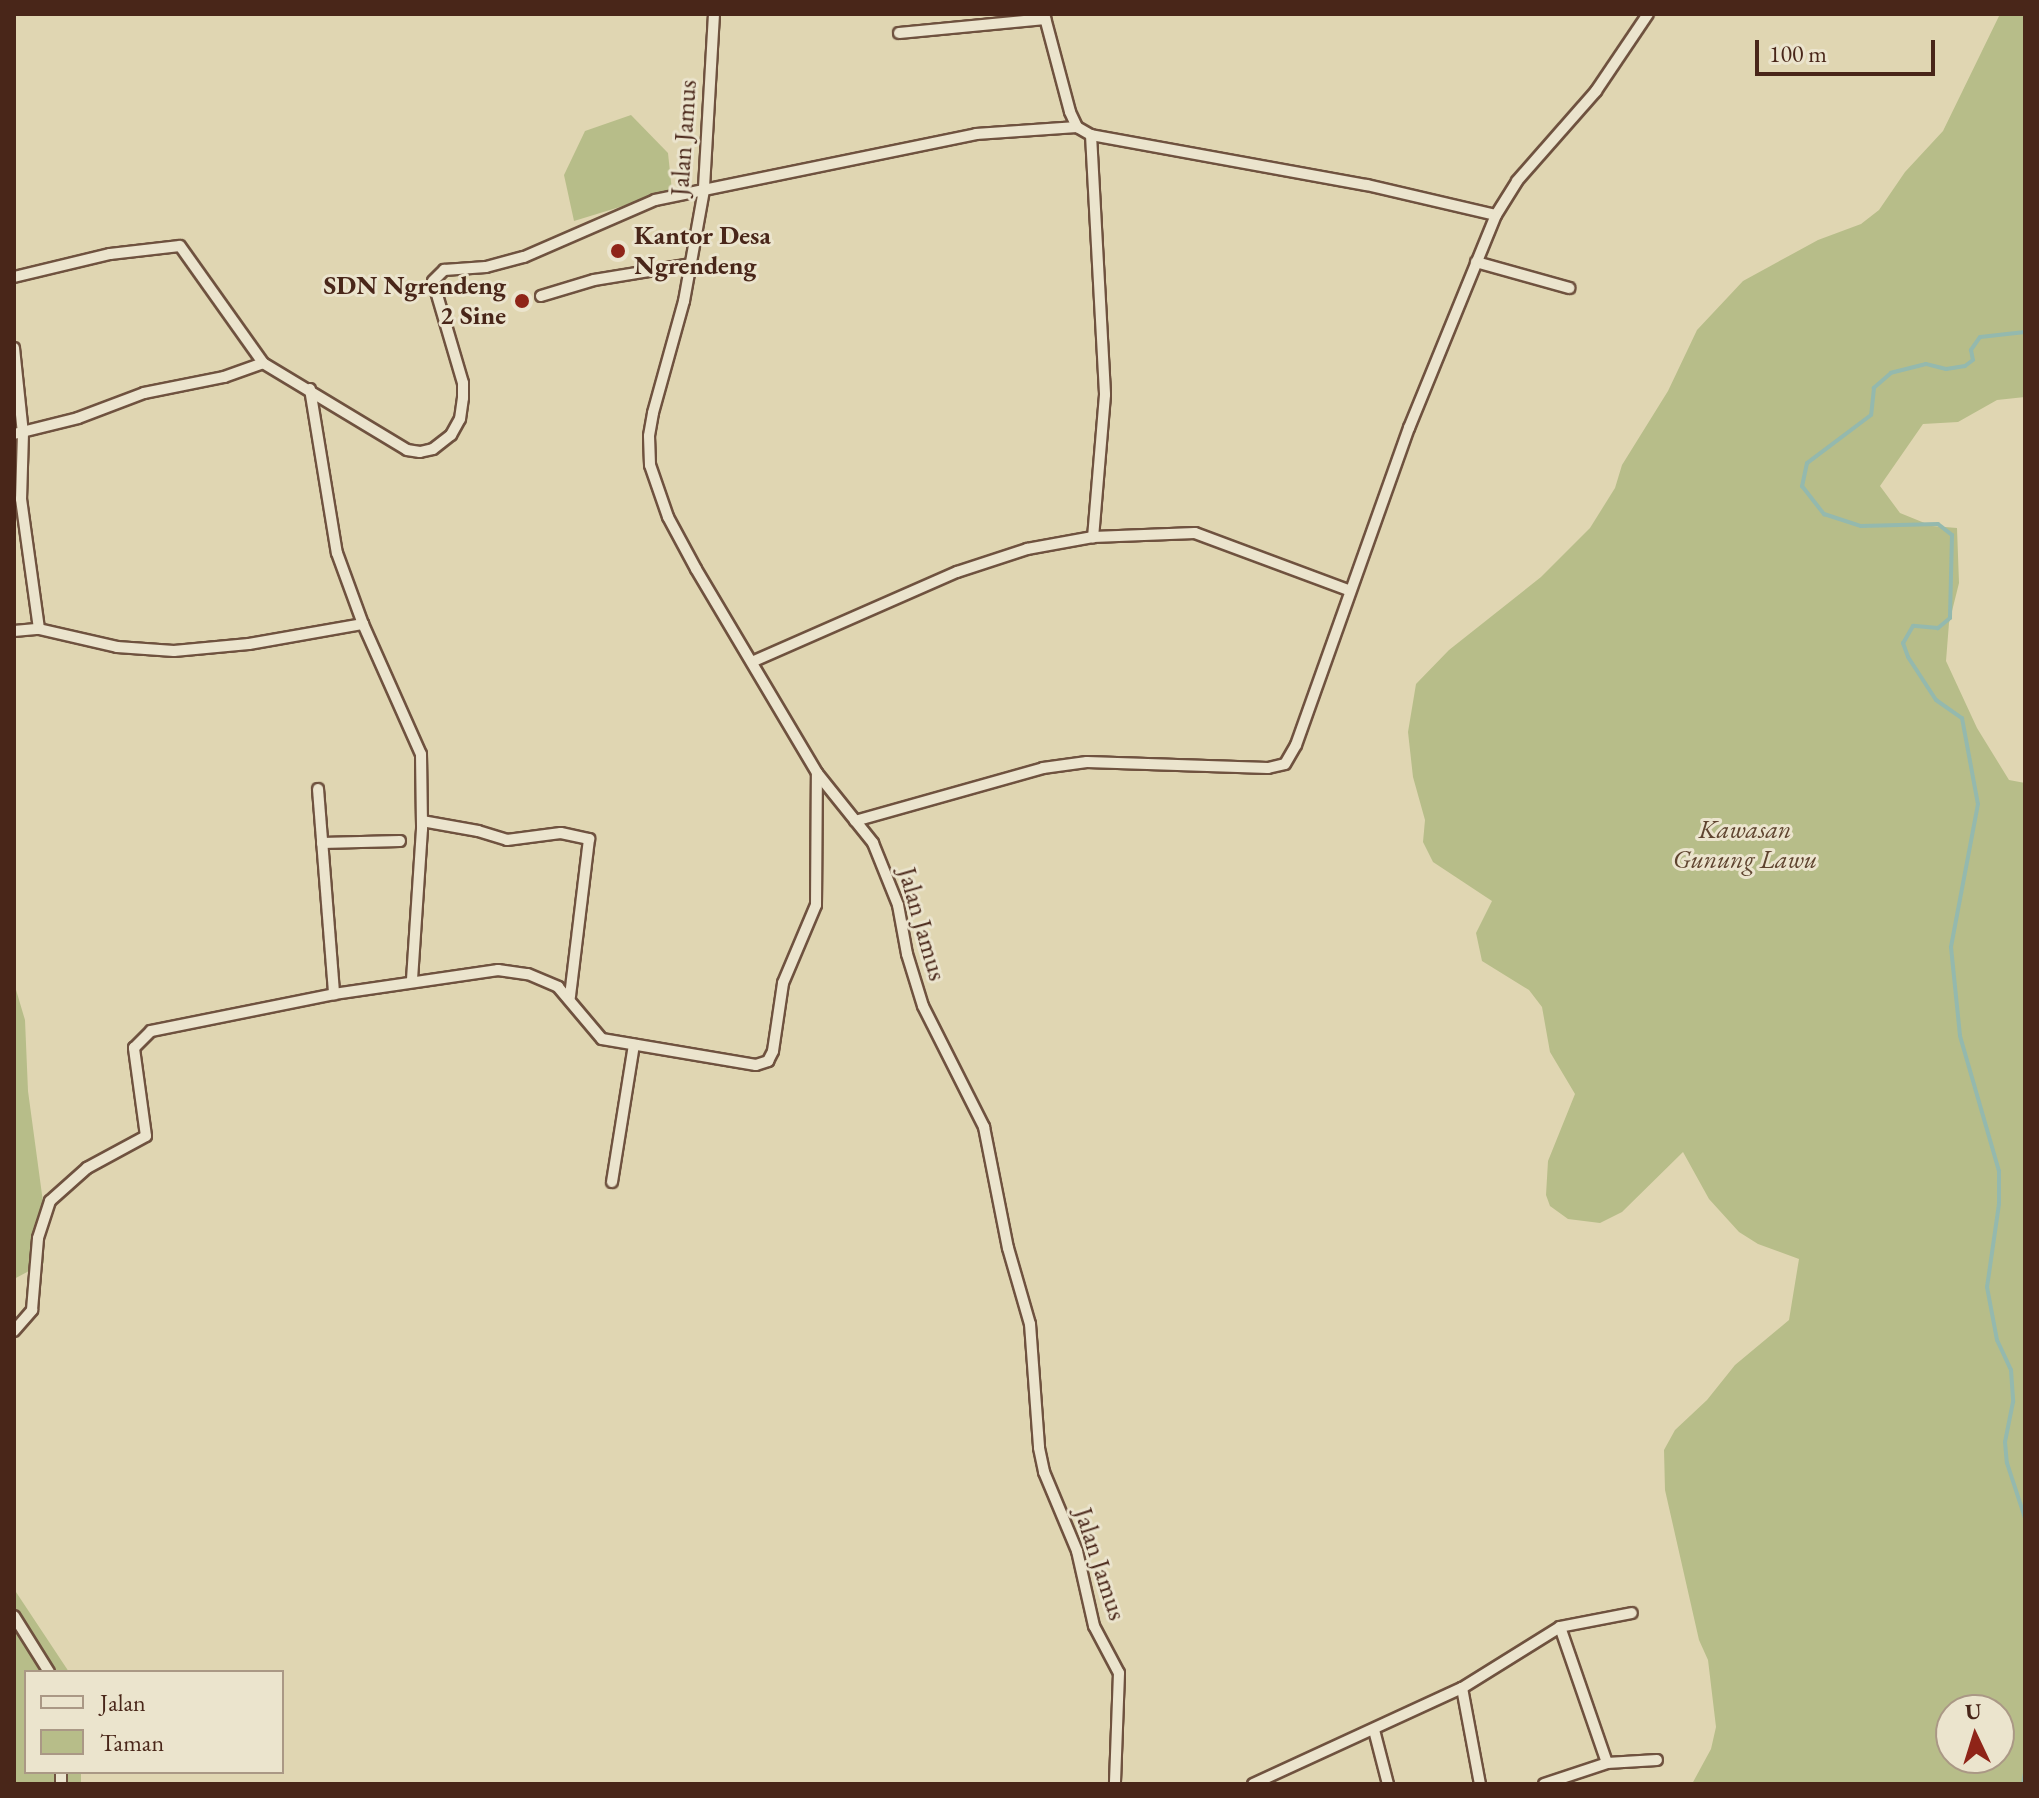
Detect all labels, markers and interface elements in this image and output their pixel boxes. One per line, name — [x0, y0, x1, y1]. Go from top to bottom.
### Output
scale bar — [1759, 24, 1939, 74]
text: 100 m — [1769, 38, 1827, 69]
street label: Jalan Jamus — [664, 79, 704, 197]
place label: Kantor Desa Ngrendeng — [634, 220, 771, 282]
marker: Kantor Desa Ngrendeng — [609, 242, 627, 260]
place label: SDN Ngrendeng 2 Sine — [323, 270, 506, 332]
marker: SDN Ngrendeng 2 Sine — [513, 292, 531, 310]
park label: Kawasan Gunung Lawu — [1673, 814, 1817, 876]
street label: Jalan Jamus — [891, 864, 953, 984]
street label: Jalan Jamus — [1067, 1504, 1133, 1624]
legend — [24, 1670, 284, 1774]
text: Jalan — [100, 1687, 146, 1718]
north arrow — [1935, 1694, 2015, 1774]
text: U — [1964, 1697, 1983, 1727]
text: Taman — [100, 1727, 164, 1758]

